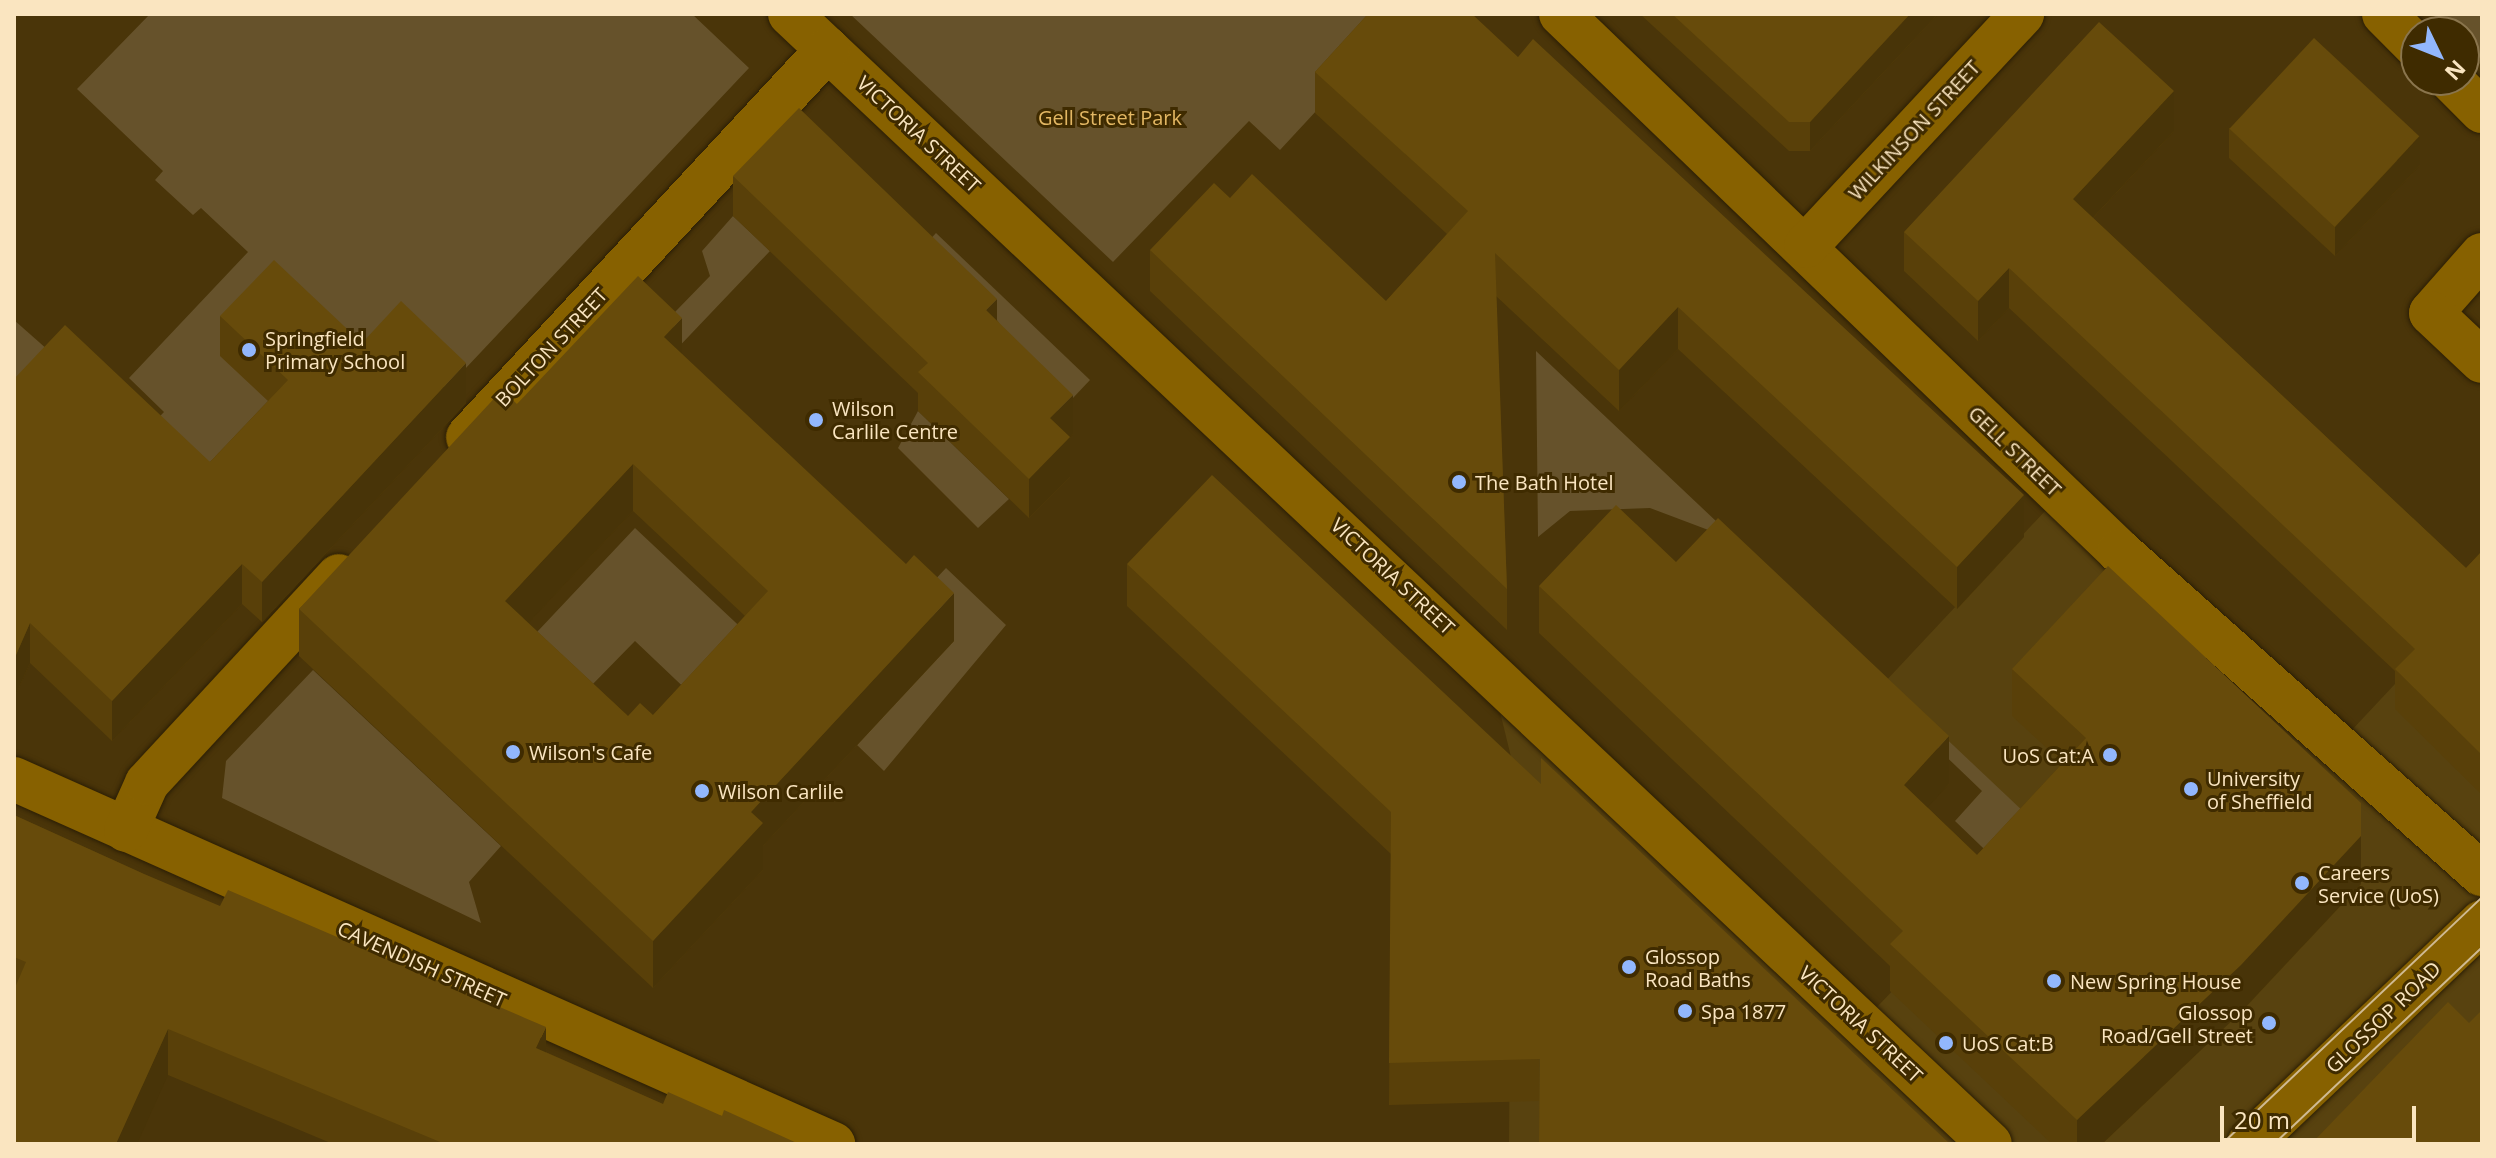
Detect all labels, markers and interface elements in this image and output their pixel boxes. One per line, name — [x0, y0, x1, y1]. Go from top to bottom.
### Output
north arrow — [2400, 16, 2480, 96]
text: N — [2439, 54, 2473, 88]
street label: WILKINSON STREET — [1843, 55, 1985, 205]
street label: VICTORIA STREET — [852, 71, 986, 197]
park label: Gell Street Park — [1038, 105, 1182, 129]
street label: BOLTON STREET — [490, 283, 612, 411]
place label: Springfield Primary School — [265, 326, 405, 373]
marker: Springfield Primary School — [240, 341, 258, 359]
place label: Wilson Carlile Centre — [832, 396, 958, 443]
street label: GELL STREET — [1964, 401, 2066, 501]
marker: Wilson Carlile Centre — [807, 411, 825, 429]
place label: The Bath Hotel — [1475, 470, 1614, 494]
marker: The Bath Hotel — [1450, 473, 1468, 491]
street label: VICTORIA STREET — [1326, 513, 1460, 639]
place label: Wilson's Cafe — [529, 740, 652, 764]
marker: Wilson's Cafe — [504, 743, 522, 761]
place label: UoS Cat:A — [2002, 743, 2094, 767]
marker: UoS Cat:A — [2101, 746, 2119, 764]
place label: University of Sheffield — [2207, 766, 2312, 813]
place label: Wilson Carlile — [718, 779, 844, 803]
marker: University of Sheffield — [2182, 780, 2200, 798]
marker: Wilson Carlile — [693, 782, 711, 800]
place label: Careers Service (UoS) — [2318, 860, 2439, 907]
marker: Careers Service (UoS) — [2293, 874, 2311, 892]
street label: CAVENDISH STREET — [334, 916, 510, 1012]
place label: Glossop Road Baths — [1645, 944, 1751, 991]
street label: GLOSSOP ROAD — [2321, 956, 2445, 1078]
marker: Glossop Road Baths — [1620, 958, 1638, 976]
street label: VICTORIA STREET — [1794, 961, 1928, 1087]
place label: New Spring House — [2070, 969, 2242, 993]
marker: New Spring House — [2045, 972, 2063, 990]
place label: Spa 1877 — [1701, 999, 1786, 1023]
place label: Glossop Road/Gell Street — [2101, 1000, 2253, 1047]
marker: Spa 1877 — [1676, 1002, 1694, 1020]
marker: Glossop Road/Gell Street — [2260, 1014, 2278, 1032]
place label: UoS Cat:B — [1962, 1031, 2054, 1055]
marker: UoS Cat:B — [1937, 1034, 1955, 1052]
scale bar — [2224, 1090, 2420, 1140]
text: 20 m — [2234, 1103, 2290, 1136]

